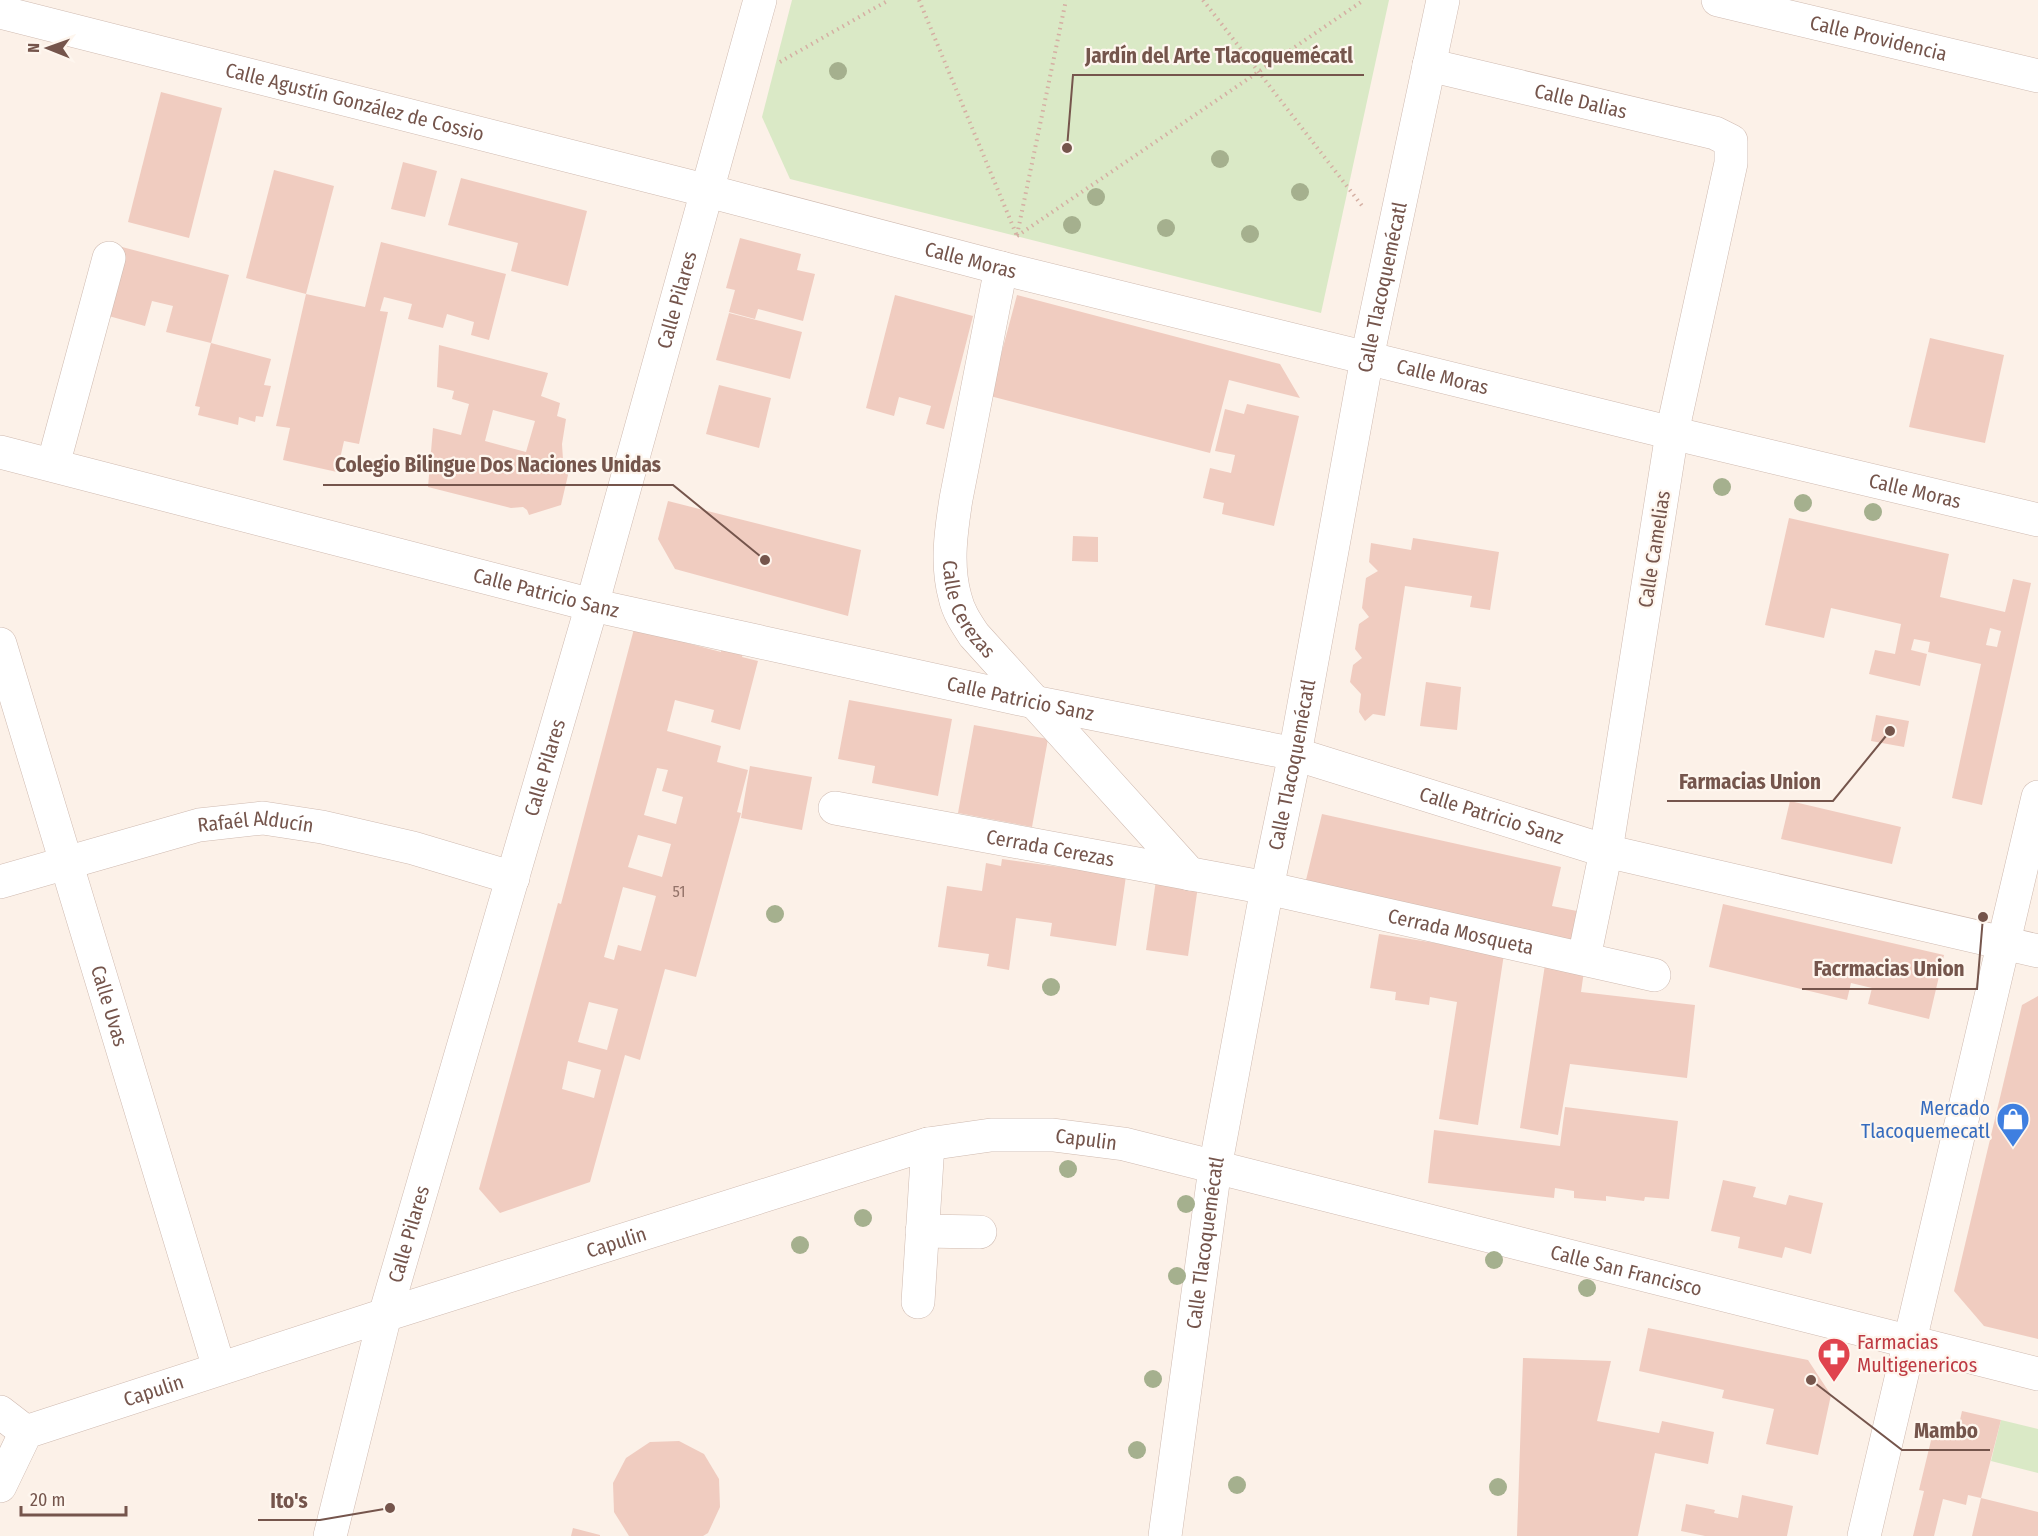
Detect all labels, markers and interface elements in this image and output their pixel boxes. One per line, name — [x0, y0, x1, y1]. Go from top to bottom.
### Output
street label: Calle Providencia — [1808, 10, 1949, 66]
north arrow — [18, 18, 78, 78]
callout: Jardín del Arte Tlacoquemécatl — [1073, 36, 1364, 75]
text: N — [24, 43, 43, 53]
text: Jardín del Arte Tlacoquemécatl — [1084, 43, 1353, 69]
street label: Calle Agustín González de Cossio — [223, 58, 487, 146]
street label: Calle Dalias — [1532, 79, 1629, 124]
street label: Calle Tlacoquemécatl — [1353, 200, 1412, 374]
street label: Calle Moras — [922, 237, 1019, 283]
street label: Calle Pilares — [652, 248, 702, 351]
street label: Calle Moras — [1394, 354, 1491, 399]
callout: Colegio Bilingue Dos Naciones Unidas — [323, 446, 673, 485]
text: Colegio Bilingue Dos Naciones Unidas — [335, 452, 661, 478]
street label: Calle Moras — [1867, 468, 1964, 513]
street label: Calle Camelias — [1633, 489, 1675, 609]
street label: Calle Cerezas — [938, 560, 1001, 663]
street label: Calle Patricio Sanz — [471, 563, 621, 623]
street label: Calle Patricio Sanz — [945, 671, 1096, 726]
street label: Calle Tlacoquemécatl — [1263, 677, 1320, 852]
street label: Calle Pilares — [519, 716, 570, 819]
callout: Farmacias Union — [1667, 762, 1833, 801]
text: Farmacias Union — [1679, 769, 1821, 795]
street label: Calle Patricio Sanz — [1417, 782, 1567, 849]
street label: Rafaél Alducín — [196, 806, 315, 838]
street label: Cerrada Cerezas — [984, 824, 1116, 871]
house number: 51 — [673, 882, 685, 901]
street label: Cerrada Mosqueta — [1386, 904, 1536, 960]
callout: Facrmacias Union — [1802, 950, 1977, 989]
text: Facrmacias Union — [1813, 956, 1965, 982]
street label: Calle Uvas — [86, 962, 133, 1049]
place label: Mercado Tlacoquemecatl — [1861, 1096, 1990, 1143]
shop icon: Mercado Tlacoquemecatl — [1995, 1101, 2031, 1148]
street label: Capulin — [1054, 1123, 1118, 1155]
street label: Calle Tlacoquemécatl — [1181, 1155, 1229, 1330]
street label: Calle Pilares — [383, 1183, 434, 1285]
street label: Capulin — [583, 1221, 649, 1263]
street label: Calle San Francisco — [1548, 1240, 1705, 1301]
place label: Farmacias Multigenericos — [1857, 1330, 1977, 1377]
pharmacy icon: Farmacias Multigenericos — [1816, 1336, 1852, 1383]
street label: Capulin — [120, 1369, 187, 1411]
callout: Mambo — [1902, 1411, 1990, 1450]
text: Mambo — [1914, 1418, 1978, 1444]
scale bar — [21, 1479, 126, 1517]
callout: Ito's — [258, 1481, 320, 1520]
text: Ito's — [270, 1488, 308, 1514]
text: 20 m — [30, 1489, 65, 1511]

